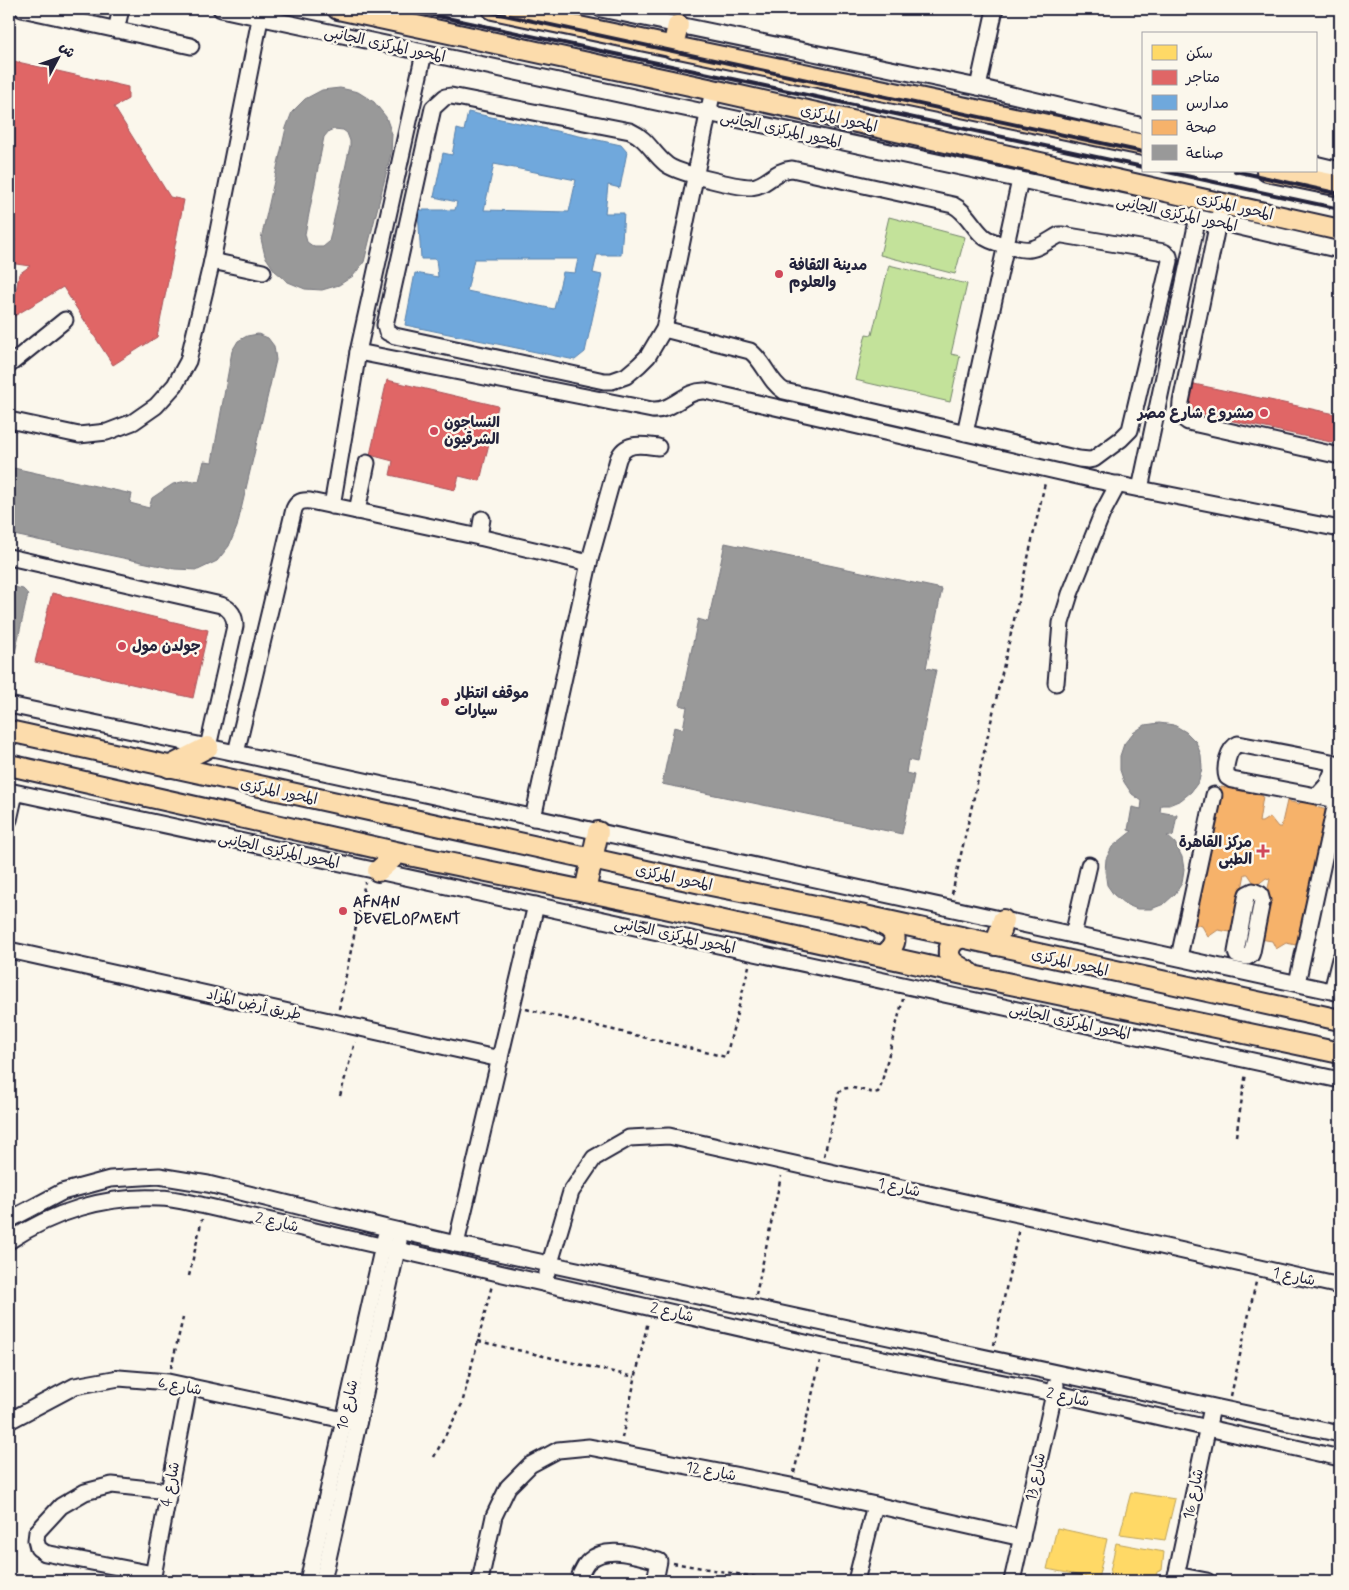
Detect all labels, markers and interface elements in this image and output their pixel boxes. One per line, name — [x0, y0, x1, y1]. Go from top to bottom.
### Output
street label: المحور المركزى الجانبى — [322, 22, 447, 68]
north arrow — [32, 32, 82, 82]
legend — [1142, 32, 1316, 172]
text: ش — [55, 38, 79, 62]
text: سكن — [1186, 44, 1213, 64]
text: متاجر — [1184, 68, 1220, 88]
text: مدارس — [1186, 94, 1229, 114]
street label: المحور المركزى — [798, 100, 879, 138]
street label: المحور المركزى الجانبى — [718, 107, 843, 153]
text: صحة — [1186, 118, 1217, 138]
text: صناعة — [1186, 144, 1224, 164]
street label: المحور المركزى — [1194, 188, 1275, 226]
street label: المحور المركزى الجانبى — [1114, 191, 1239, 237]
place label: مدينة الثقافة والعلوم — [789, 256, 867, 293]
marker: مدينة الثقافة والعلوم — [773, 268, 785, 280]
place label: مشروع شارع مصر — [1136, 404, 1254, 424]
marker: مشروع شارع مصر — [1258, 407, 1270, 419]
place label: النساجون الشرقيون — [444, 413, 500, 450]
marker: النساجون الشرقيون — [428, 425, 440, 437]
place label: جولدن مول — [132, 637, 201, 657]
marker: جولدن مول — [116, 640, 128, 652]
place label: موقف انتظار سيارات — [454, 684, 529, 721]
marker: موقف انتظار سيارات — [439, 696, 451, 708]
street label: المحور المركزى — [238, 774, 319, 810]
street label: المحور المركزى الجانبى — [216, 828, 341, 874]
place label: مركز القاهرة الطبى — [1179, 833, 1252, 870]
marker: مركز القاهرة الطبى — [1256, 844, 1270, 858]
street label: المحور المركزى — [633, 860, 714, 896]
place label: AFNAN DEVELOPMENT — [353, 893, 462, 930]
marker: AFNAN DEVELOPMENT — [337, 905, 349, 917]
street label: المحور المركزى الجانبى — [612, 913, 737, 959]
street label: المحور المركزى — [1029, 944, 1110, 982]
street label: طريق أرض المزاد — [204, 984, 303, 1026]
street label: المحور المركزى الجانبى — [1007, 999, 1132, 1045]
street label: شارع 1 — [875, 1173, 922, 1203]
street label: شارع 2 — [253, 1208, 300, 1238]
street label: شارع 1 — [1271, 1263, 1317, 1291]
street label: شارع 2 — [648, 1298, 695, 1328]
street label: شارع 6 — [156, 1373, 203, 1401]
street label: شارع 10 — [332, 1378, 364, 1433]
street label: شارع 2 — [1044, 1384, 1091, 1412]
street label: شارع 13 — [1021, 1451, 1051, 1504]
street label: شارع 12 — [684, 1457, 738, 1487]
street label: شارع 4 — [157, 1460, 185, 1508]
street label: شارع 16 — [1179, 1467, 1209, 1521]

